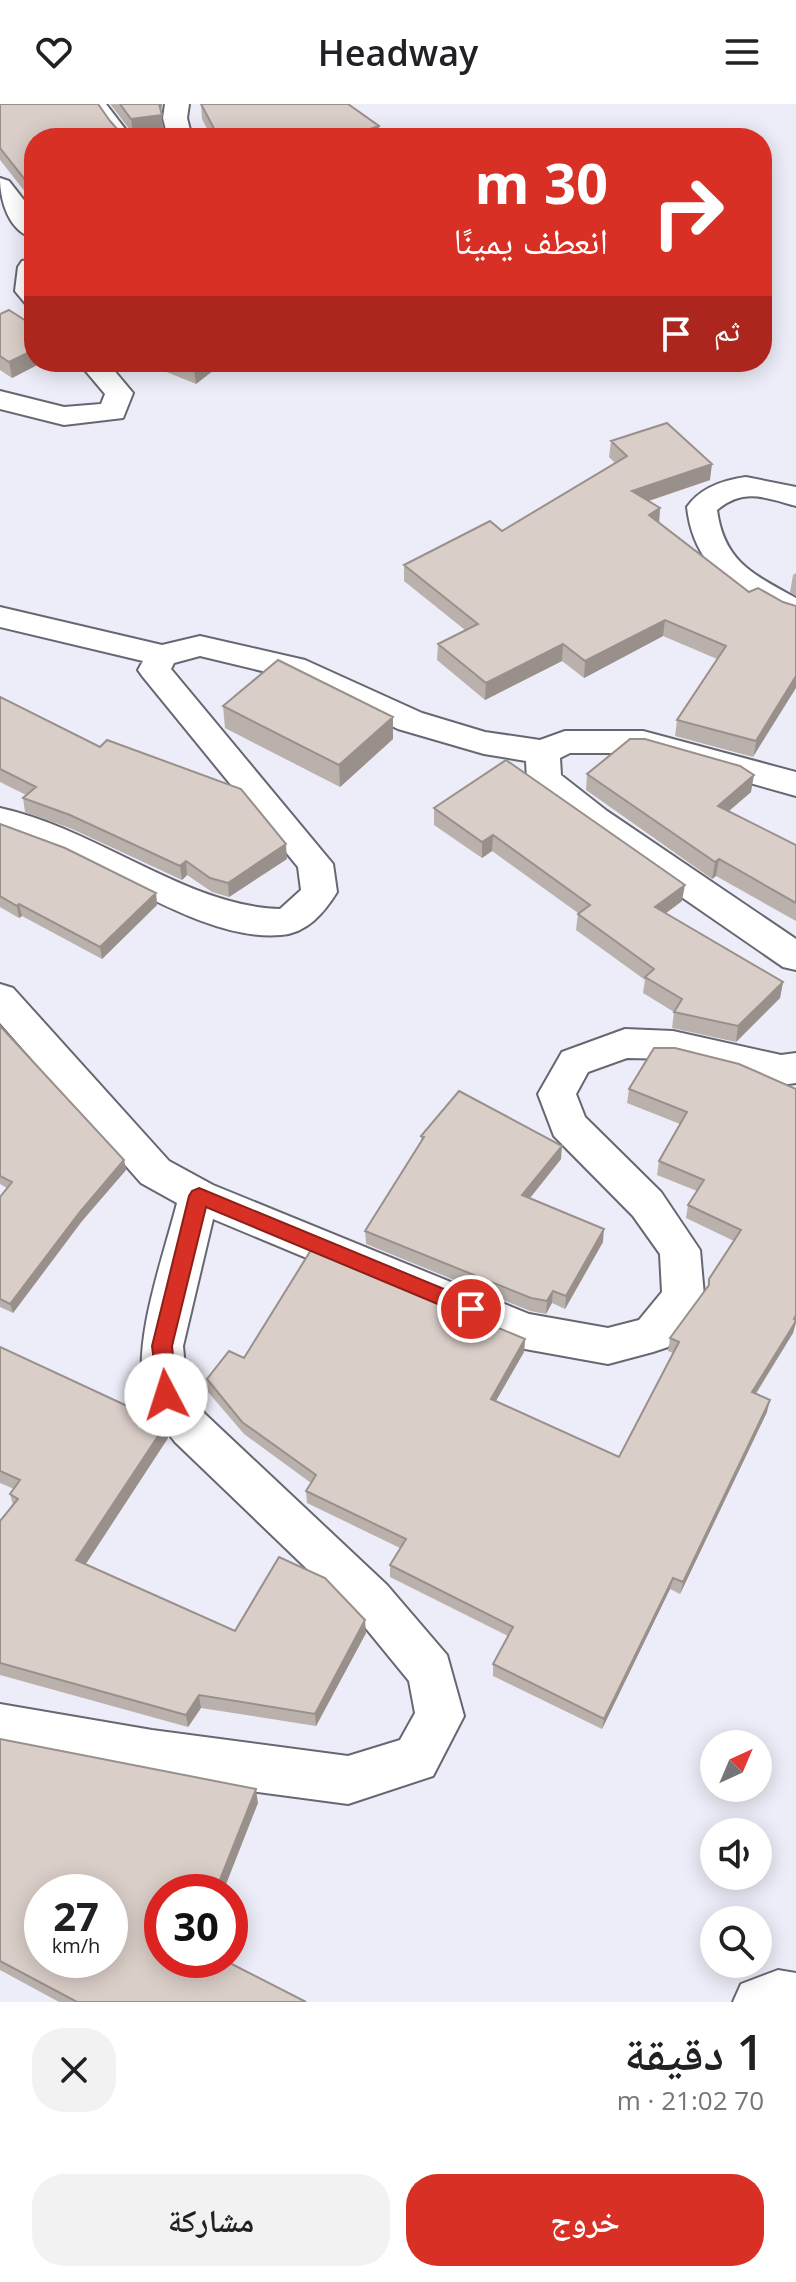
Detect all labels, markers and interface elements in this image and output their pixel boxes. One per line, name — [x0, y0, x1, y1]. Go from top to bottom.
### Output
text: Headway — [318, 28, 478, 77]
icon: heart — [32, 30, 76, 74]
icon: menu — [720, 30, 764, 74]
text: 30 m — [474, 144, 608, 220]
icon: right — [636, 160, 740, 264]
text: انعطف يمينًا — [453, 216, 608, 265]
text: ثم — [714, 309, 740, 350]
icon: arrive — [654, 312, 698, 356]
pin — [437, 1275, 505, 1343]
icon: arrive — [449, 1287, 493, 1331]
position arrow — [124, 1353, 208, 1437]
north arrow — [700, 1730, 772, 1802]
map controls — [700, 1730, 772, 1978]
button: sound — [700, 1818, 772, 1890]
speed limit sign: 30 — [144, 1874, 248, 1978]
text: 27 — [53, 1888, 99, 1943]
button: search — [700, 1906, 772, 1978]
text: km/h — [52, 1932, 100, 1959]
text: 1 دقيقة — [624, 2019, 764, 2084]
button: close — [32, 2028, 116, 2112]
text: 70 m · 21:02 — [617, 2082, 764, 2118]
button: مشاركة — [32, 2174, 390, 2266]
button: خروج — [406, 2174, 764, 2266]

